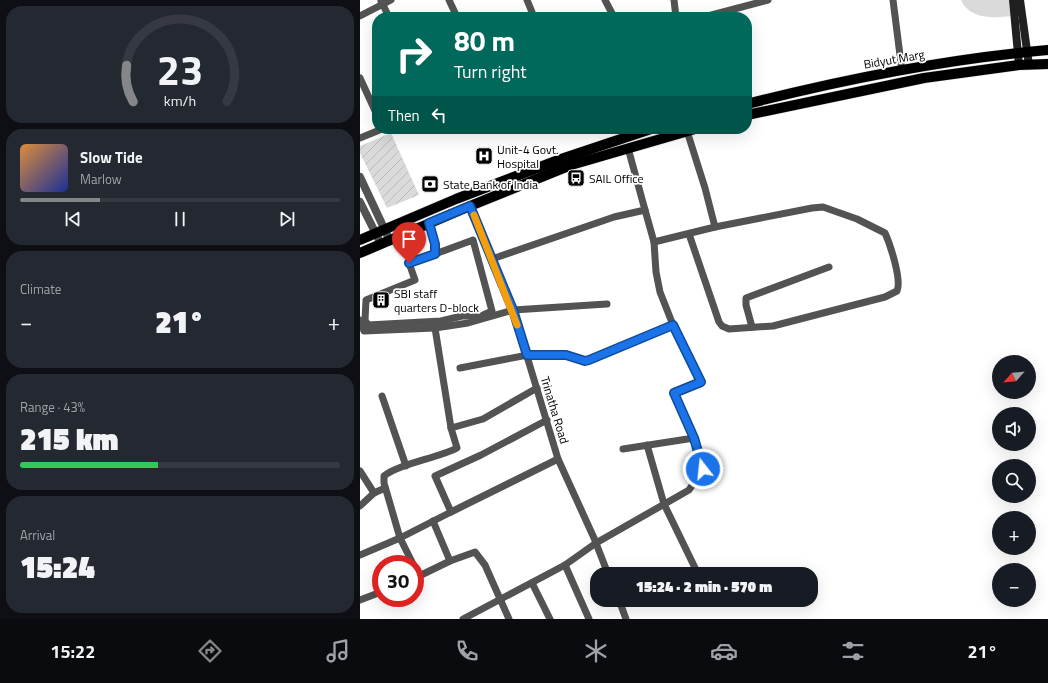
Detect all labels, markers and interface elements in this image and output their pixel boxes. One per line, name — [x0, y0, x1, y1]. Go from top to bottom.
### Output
text: 80 m — [454, 19, 515, 62]
icon: right — [388, 28, 440, 80]
text: 23 — [157, 38, 203, 101]
street label: Bidyut Marg — [862, 44, 926, 74]
text: Turn right — [454, 58, 527, 85]
text: km/h — [164, 90, 196, 112]
text: Then — [388, 104, 420, 127]
icon: left — [428, 104, 450, 126]
place label: Unit-4 Govt. Hospital — [497, 140, 559, 173]
text: Slow Tide — [80, 146, 143, 169]
hospital icon: Unit-4 Govt. Hospital — [474, 146, 494, 166]
bus stop icon: SAIL Office — [566, 168, 586, 188]
text: Marlow — [80, 169, 122, 189]
place label: SAIL Office — [589, 169, 644, 188]
bank icon: State Bank of India — [420, 174, 440, 194]
place label: State Bank of India — [443, 175, 538, 194]
icon: previous — [62, 208, 84, 230]
icon: pause — [169, 208, 191, 230]
icon: next — [276, 208, 298, 230]
pin — [392, 222, 426, 263]
icon: arrive — [398, 228, 420, 250]
text: Climate — [20, 279, 61, 299]
place label: SBI staff quarters D-block — [394, 284, 479, 317]
building icon: SBI staff quarters D-block — [371, 290, 391, 310]
text: 21° — [155, 299, 205, 345]
text: − — [20, 305, 32, 339]
text: + — [328, 305, 340, 339]
north arrow — [992, 355, 1036, 399]
map controls — [992, 355, 1036, 607]
street label: Trinatha Road — [536, 374, 574, 446]
text: Range · 43% — [20, 397, 85, 417]
button: sound — [992, 407, 1036, 451]
text: 215 km — [20, 416, 118, 462]
position arrow — [682, 448, 724, 490]
button: search — [992, 459, 1036, 503]
button: + — [992, 511, 1036, 555]
text: Arrival — [20, 525, 55, 545]
text: 15:24 — [20, 544, 95, 590]
speed limit sign: 30 — [372, 555, 424, 607]
button: − — [992, 563, 1036, 607]
text: 15:24 · 2 min · 570 m — [636, 575, 772, 598]
icon: directions — [196, 637, 224, 665]
icon: music — [324, 637, 352, 665]
icon: phone — [453, 637, 481, 665]
icon: climate — [582, 637, 610, 665]
icon: car — [710, 637, 738, 665]
icon: filters — [839, 637, 867, 665]
text: 15:22 — [50, 638, 95, 665]
text: 21° — [967, 638, 998, 665]

